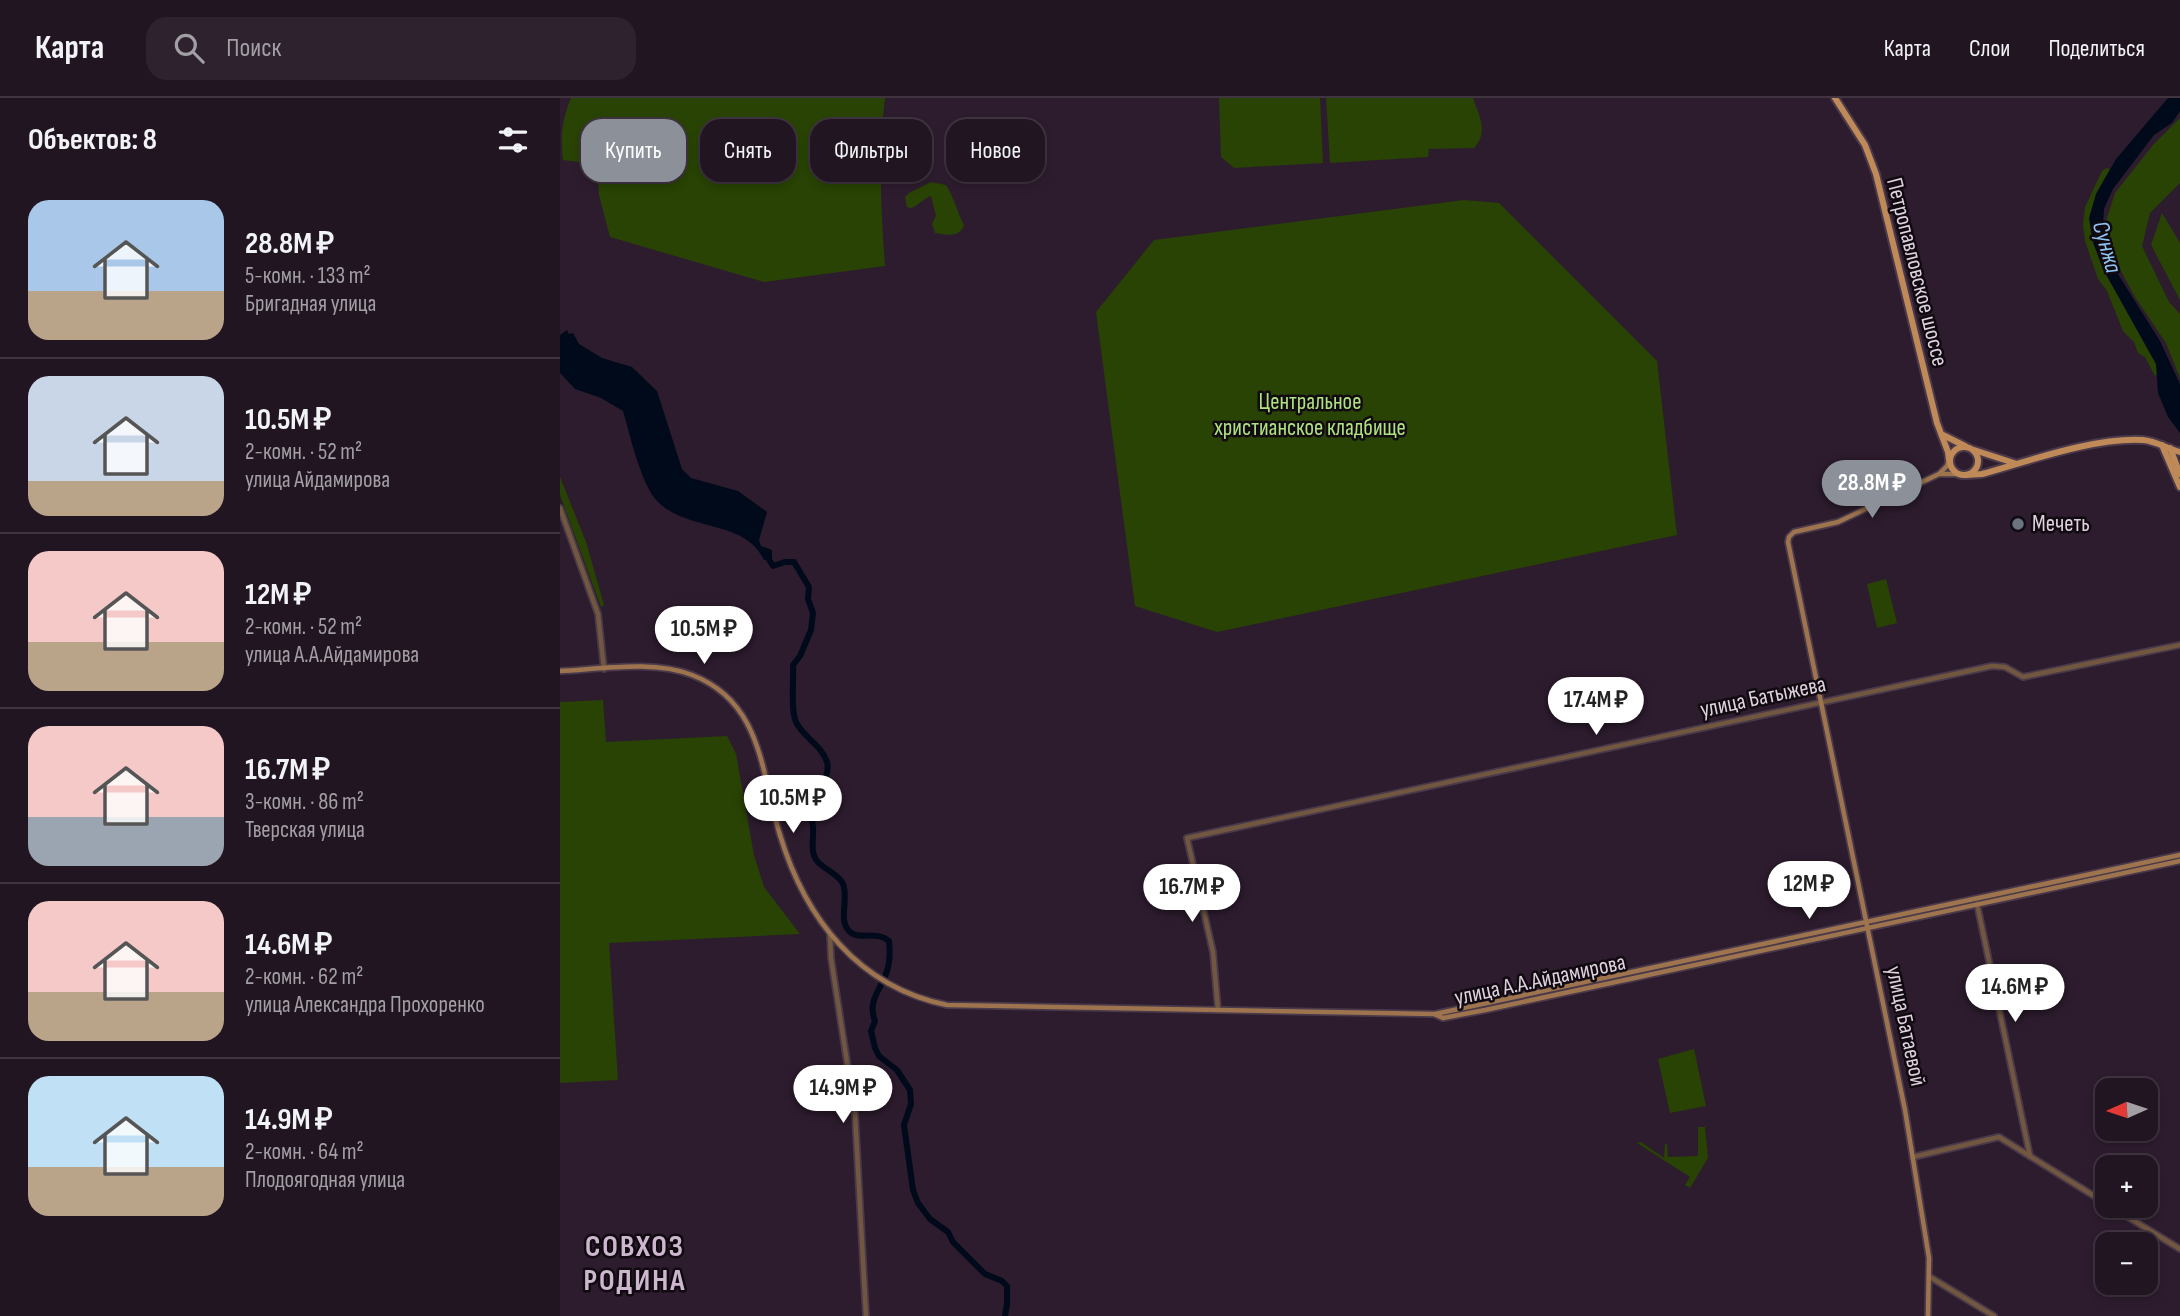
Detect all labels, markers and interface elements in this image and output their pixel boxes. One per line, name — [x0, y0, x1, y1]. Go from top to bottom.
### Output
search box — [146, 17, 636, 80]
text: Карта — [35, 28, 104, 68]
icon: search — [170, 29, 208, 67]
text: Поиск — [226, 33, 281, 64]
text: Карта — [1884, 34, 1931, 63]
text: Слои — [1969, 34, 2010, 63]
text: Поделиться — [2048, 34, 2145, 63]
chip: Купить — [581, 119, 686, 182]
chip: Снять — [700, 119, 796, 182]
chip: Фильтры — [810, 119, 932, 182]
chip: Новое — [946, 119, 1045, 182]
icon: filters — [494, 121, 532, 159]
text: Объектов: 8 — [28, 122, 157, 158]
street label: Петропавловское шоссе — [1880, 175, 1954, 369]
water label: Сунжа — [2086, 218, 2128, 277]
text: 28.8M ₽ — [245, 226, 334, 262]
icon: home — [84, 228, 168, 312]
text: 5-комн. · 133 m² — [245, 262, 371, 290]
text: Бригадная улица — [245, 290, 376, 318]
park label: Центральное христианское кладбище — [1214, 388, 1406, 442]
text: 10.5M ₽ — [245, 402, 331, 438]
icon: home — [84, 404, 168, 488]
text: 2-комн. · 52 m² — [245, 438, 362, 466]
pin: 28.8M ₽ — [1807, 460, 1937, 520]
text: улица Айдамирова — [245, 466, 390, 494]
text: 28.8M ₽ — [1838, 469, 1906, 497]
place label: Мечеть — [2032, 510, 2090, 538]
marker: Мечеть — [2010, 516, 2026, 532]
text: 12M ₽ — [245, 577, 311, 613]
icon: home — [84, 579, 168, 663]
pin: 10.5M ₽ — [639, 606, 769, 666]
text: 2-комн. · 52 m² — [245, 613, 362, 641]
text: 10.5M ₽ — [671, 615, 737, 643]
text: улица А.А.Айдамирова — [245, 641, 419, 669]
street label: улица Батыжева — [1698, 670, 1828, 724]
pin: 17.4M ₽ — [1531, 678, 1661, 737]
text: 17.4M ₽ — [1564, 686, 1628, 714]
text: 16.7M ₽ — [245, 752, 330, 788]
icon: home — [84, 754, 168, 838]
pin: 10.5M ₽ — [728, 776, 858, 835]
text: 10.5M ₽ — [760, 784, 826, 812]
text: 3-комн. · 86 m² — [245, 788, 364, 816]
text: Тверская улица — [245, 816, 365, 844]
pin: 12M ₽ — [1760, 862, 1858, 921]
pin: 16.7M ₽ — [1127, 864, 1257, 924]
text: 12M ₽ — [1784, 870, 1834, 898]
text: 16.7M ₽ — [1159, 873, 1225, 901]
text: 14.6M ₽ — [245, 927, 332, 963]
icon: home — [84, 929, 168, 1013]
street label: улица А.А.Айдамирова — [1452, 948, 1628, 1012]
text: 2-комн. · 62 m² — [245, 963, 363, 991]
street label: улица Батаевой — [1880, 963, 1932, 1089]
pin: 14.6M ₽ — [1950, 964, 2080, 1024]
text: 14.6M ₽ — [1981, 973, 2049, 1001]
text: улица Александра Прохоренко — [245, 991, 485, 1019]
pin: 14.9M ₽ — [778, 1066, 908, 1125]
text: 14.9M ₽ — [809, 1074, 877, 1102]
north arrow — [2095, 1078, 2158, 1141]
map controls — [2095, 1078, 2158, 1295]
text: 14.9M ₽ — [245, 1102, 333, 1138]
icon: home — [84, 1104, 168, 1188]
text: 2-комн. · 64 m² — [245, 1138, 364, 1166]
button: + — [2095, 1155, 2158, 1218]
text: Плодоягодная улица — [245, 1166, 405, 1194]
district label: СОВХОЗ РОДИНА — [584, 1229, 686, 1299]
button: − — [2095, 1232, 2158, 1295]

